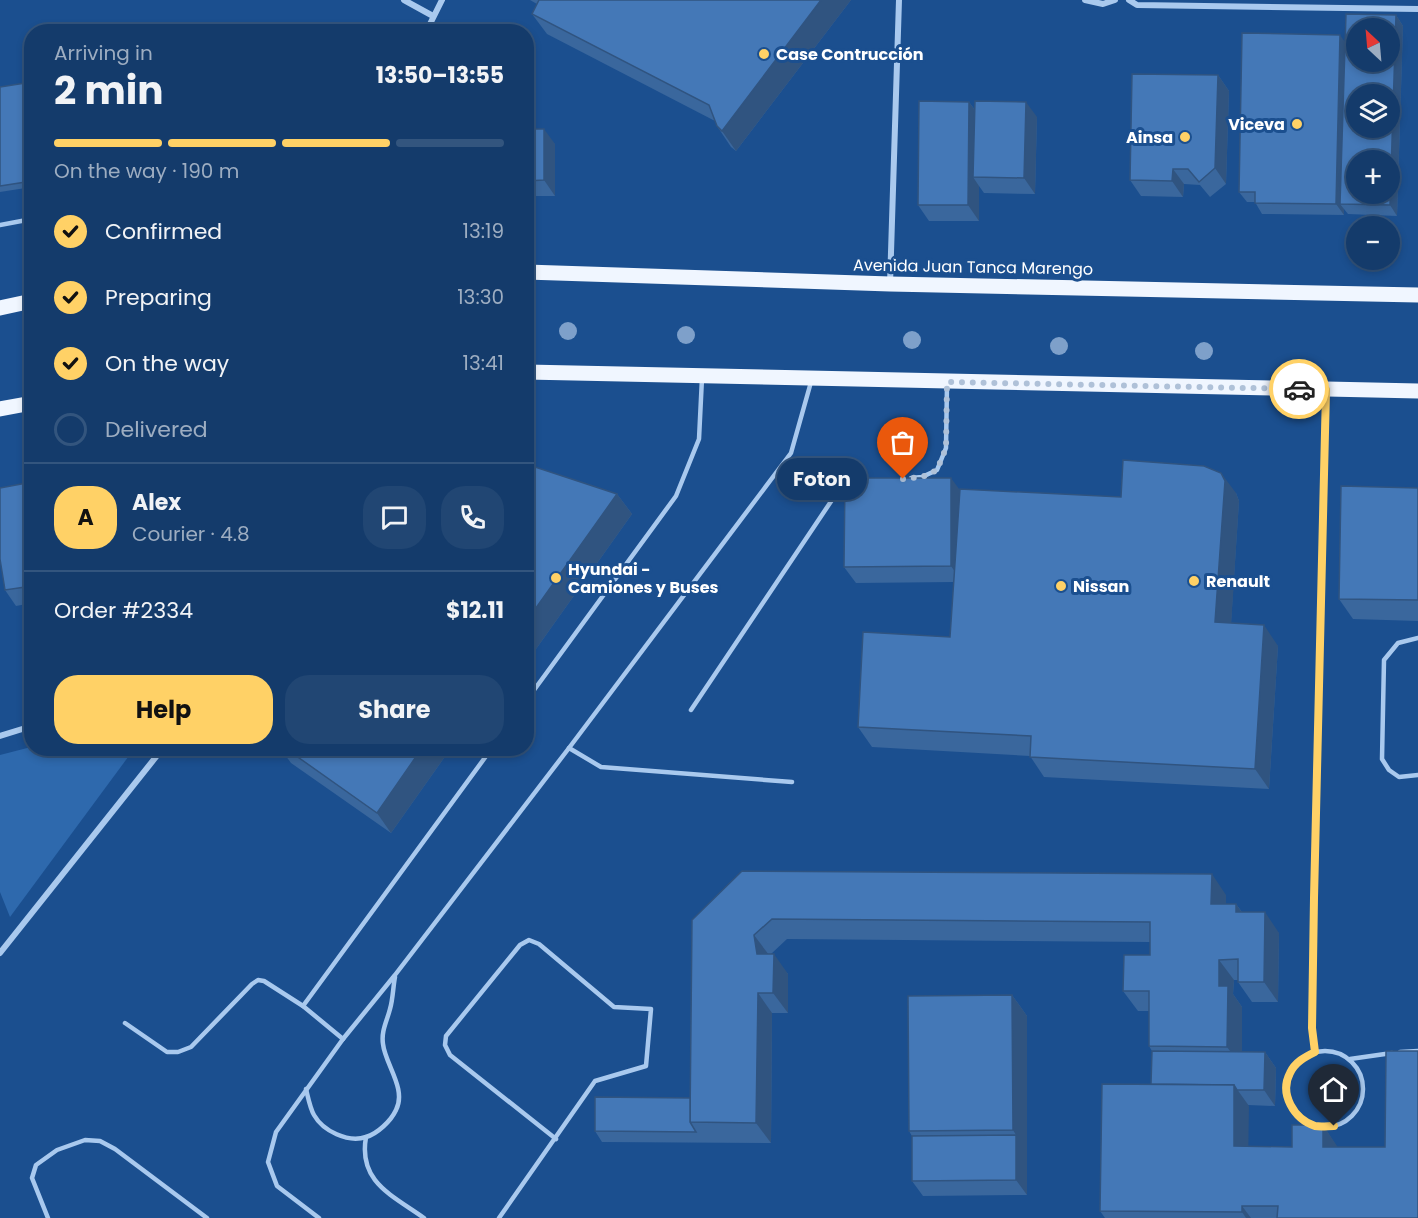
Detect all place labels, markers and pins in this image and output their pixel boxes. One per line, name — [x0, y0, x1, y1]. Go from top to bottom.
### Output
place label: Case Contrucción — [776, 43, 924, 66]
marker: Case Contrucción — [757, 47, 771, 61]
place label: Viceva — [1228, 113, 1285, 136]
marker: Viceva — [1290, 117, 1304, 131]
place label: Ainsa — [1126, 126, 1173, 149]
marker: Ainsa — [1178, 130, 1192, 144]
pin — [877, 417, 928, 479]
callout: Foton — [777, 458, 867, 500]
place label: Hyundai - Camiones y Buses — [568, 558, 718, 599]
place label: Renault — [1206, 570, 1270, 593]
marker: Hyundai - Camiones y Buses — [549, 571, 563, 585]
marker: Renault — [1187, 574, 1201, 588]
place label: Nissan — [1073, 575, 1129, 598]
marker: Nissan — [1054, 579, 1068, 593]
pin — [1308, 1064, 1359, 1126]

